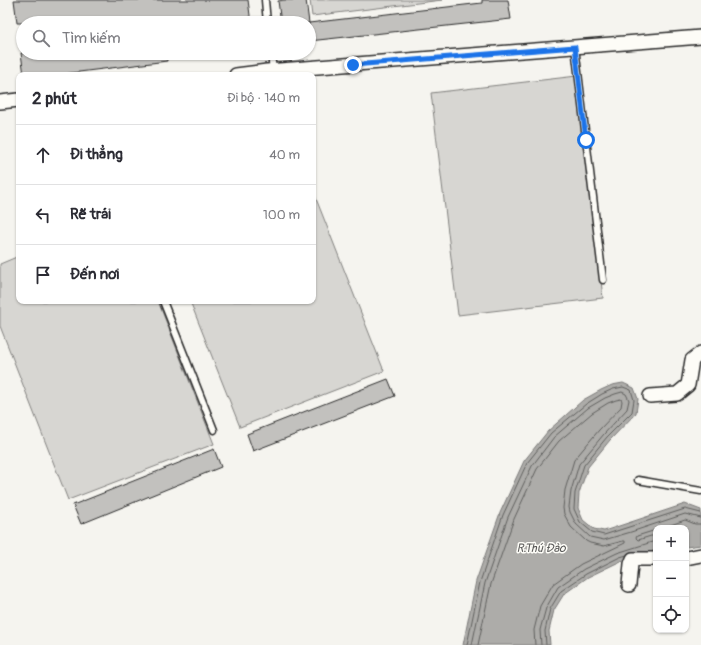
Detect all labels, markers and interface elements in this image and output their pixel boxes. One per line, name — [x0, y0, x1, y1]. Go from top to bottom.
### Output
search box — [16, 16, 316, 60]
icon: search — [30, 27, 52, 49]
text: Tìm kiếm — [62, 29, 121, 48]
route end — [344, 56, 362, 74]
text: 2 phút — [32, 88, 77, 109]
text: Đi bộ · 140 m — [227, 90, 300, 106]
route start — [577, 131, 595, 149]
icon: ahead — [32, 144, 54, 166]
text: Đi thẳng — [70, 145, 123, 164]
text: 40 m — [269, 147, 300, 163]
icon: left — [32, 204, 54, 226]
text: Rẽ trái — [70, 205, 111, 224]
text: 100 m — [263, 207, 300, 223]
icon: arrive — [32, 264, 54, 286]
text: Đến nơi — [70, 265, 119, 284]
map controls — [653, 525, 689, 633]
button: + — [653, 525, 689, 561]
water label: R.Thú Đào — [516, 541, 567, 556]
button: − — [653, 561, 689, 597]
button: locate — [653, 597, 689, 633]

